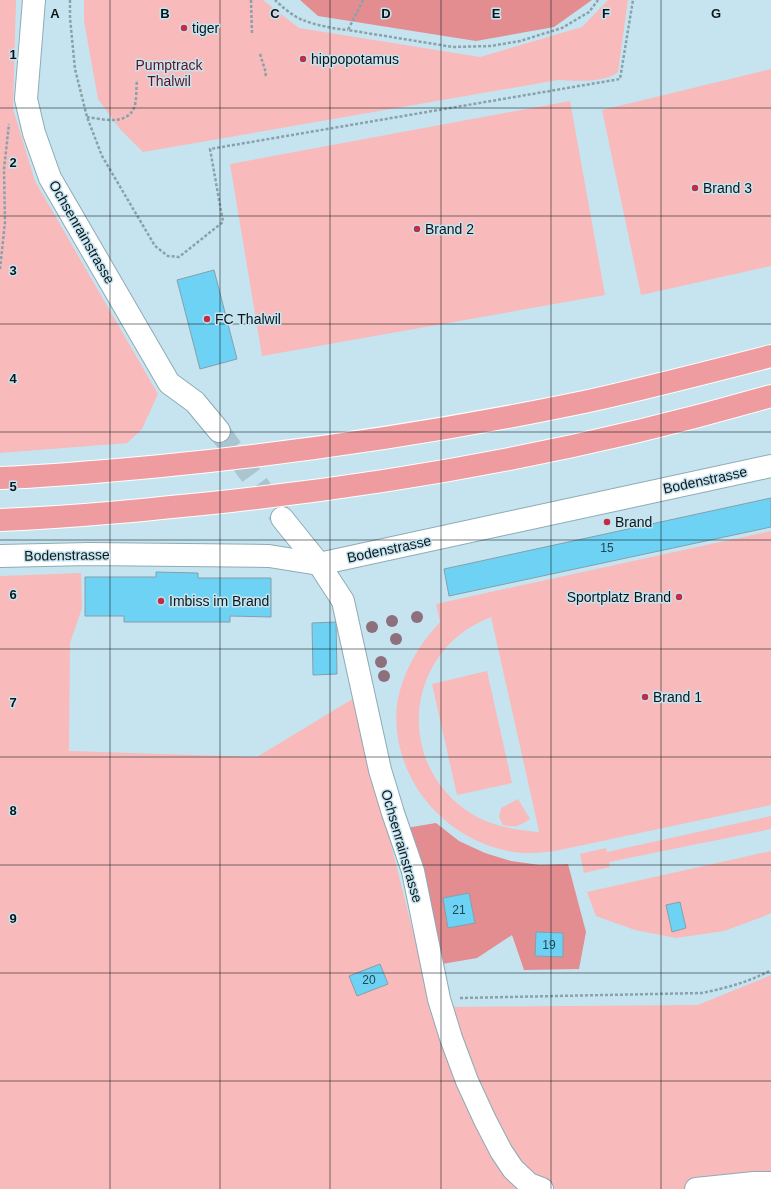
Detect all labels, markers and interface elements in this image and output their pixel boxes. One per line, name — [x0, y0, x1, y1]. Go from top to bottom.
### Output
text: A — [50, 6, 60, 21]
text: B — [160, 6, 170, 21]
text: C — [270, 6, 280, 21]
text: D — [381, 6, 391, 21]
text: E — [492, 6, 501, 21]
text: F — [602, 6, 610, 21]
text: G — [711, 6, 721, 21]
place label: tiger — [192, 20, 220, 36]
marker: tiger — [179, 23, 189, 33]
text: 1 — [9, 47, 17, 62]
place label: hippopotamus — [311, 51, 399, 67]
marker: hippopotamus — [298, 54, 308, 64]
park label: Pumptrack Thalwil — [136, 57, 203, 89]
text: 2 — [9, 155, 17, 170]
street label: Ochsenrainstrasse — [46, 177, 118, 287]
place label: Brand 3 — [703, 180, 752, 196]
marker: Brand 3 — [690, 183, 700, 193]
place label: Brand 2 — [425, 221, 474, 237]
marker: Brand 2 — [412, 224, 422, 234]
text: 3 — [9, 263, 17, 278]
place label: FC Thalwil — [215, 311, 281, 327]
marker: FC Thalwil — [202, 314, 212, 324]
text: 4 — [9, 371, 17, 386]
street label: Bodenstrasse — [661, 463, 749, 497]
text: 5 — [9, 479, 17, 494]
place label: Brand — [615, 514, 652, 530]
marker: Brand — [602, 517, 612, 527]
street label: Bodenstrasse — [345, 532, 433, 566]
house number: 15 — [600, 541, 614, 555]
street label: Bodenstrasse — [24, 546, 110, 564]
text: 6 — [9, 587, 17, 602]
place label: Sportplatz Brand — [567, 589, 671, 605]
marker: Sportplatz Brand — [674, 592, 684, 602]
place label: Imbiss im Brand — [169, 593, 269, 609]
marker: Imbiss im Brand — [156, 596, 166, 606]
place label: Brand 1 — [653, 689, 702, 705]
marker: Brand 1 — [640, 692, 650, 702]
text: 7 — [9, 695, 17, 710]
street label: Ochsenrainstrasse — [378, 788, 426, 905]
text: 8 — [9, 803, 17, 818]
house number: 21 — [452, 903, 466, 917]
text: 9 — [9, 911, 17, 926]
house number: 19 — [542, 938, 556, 952]
house number: 20 — [362, 973, 376, 987]

